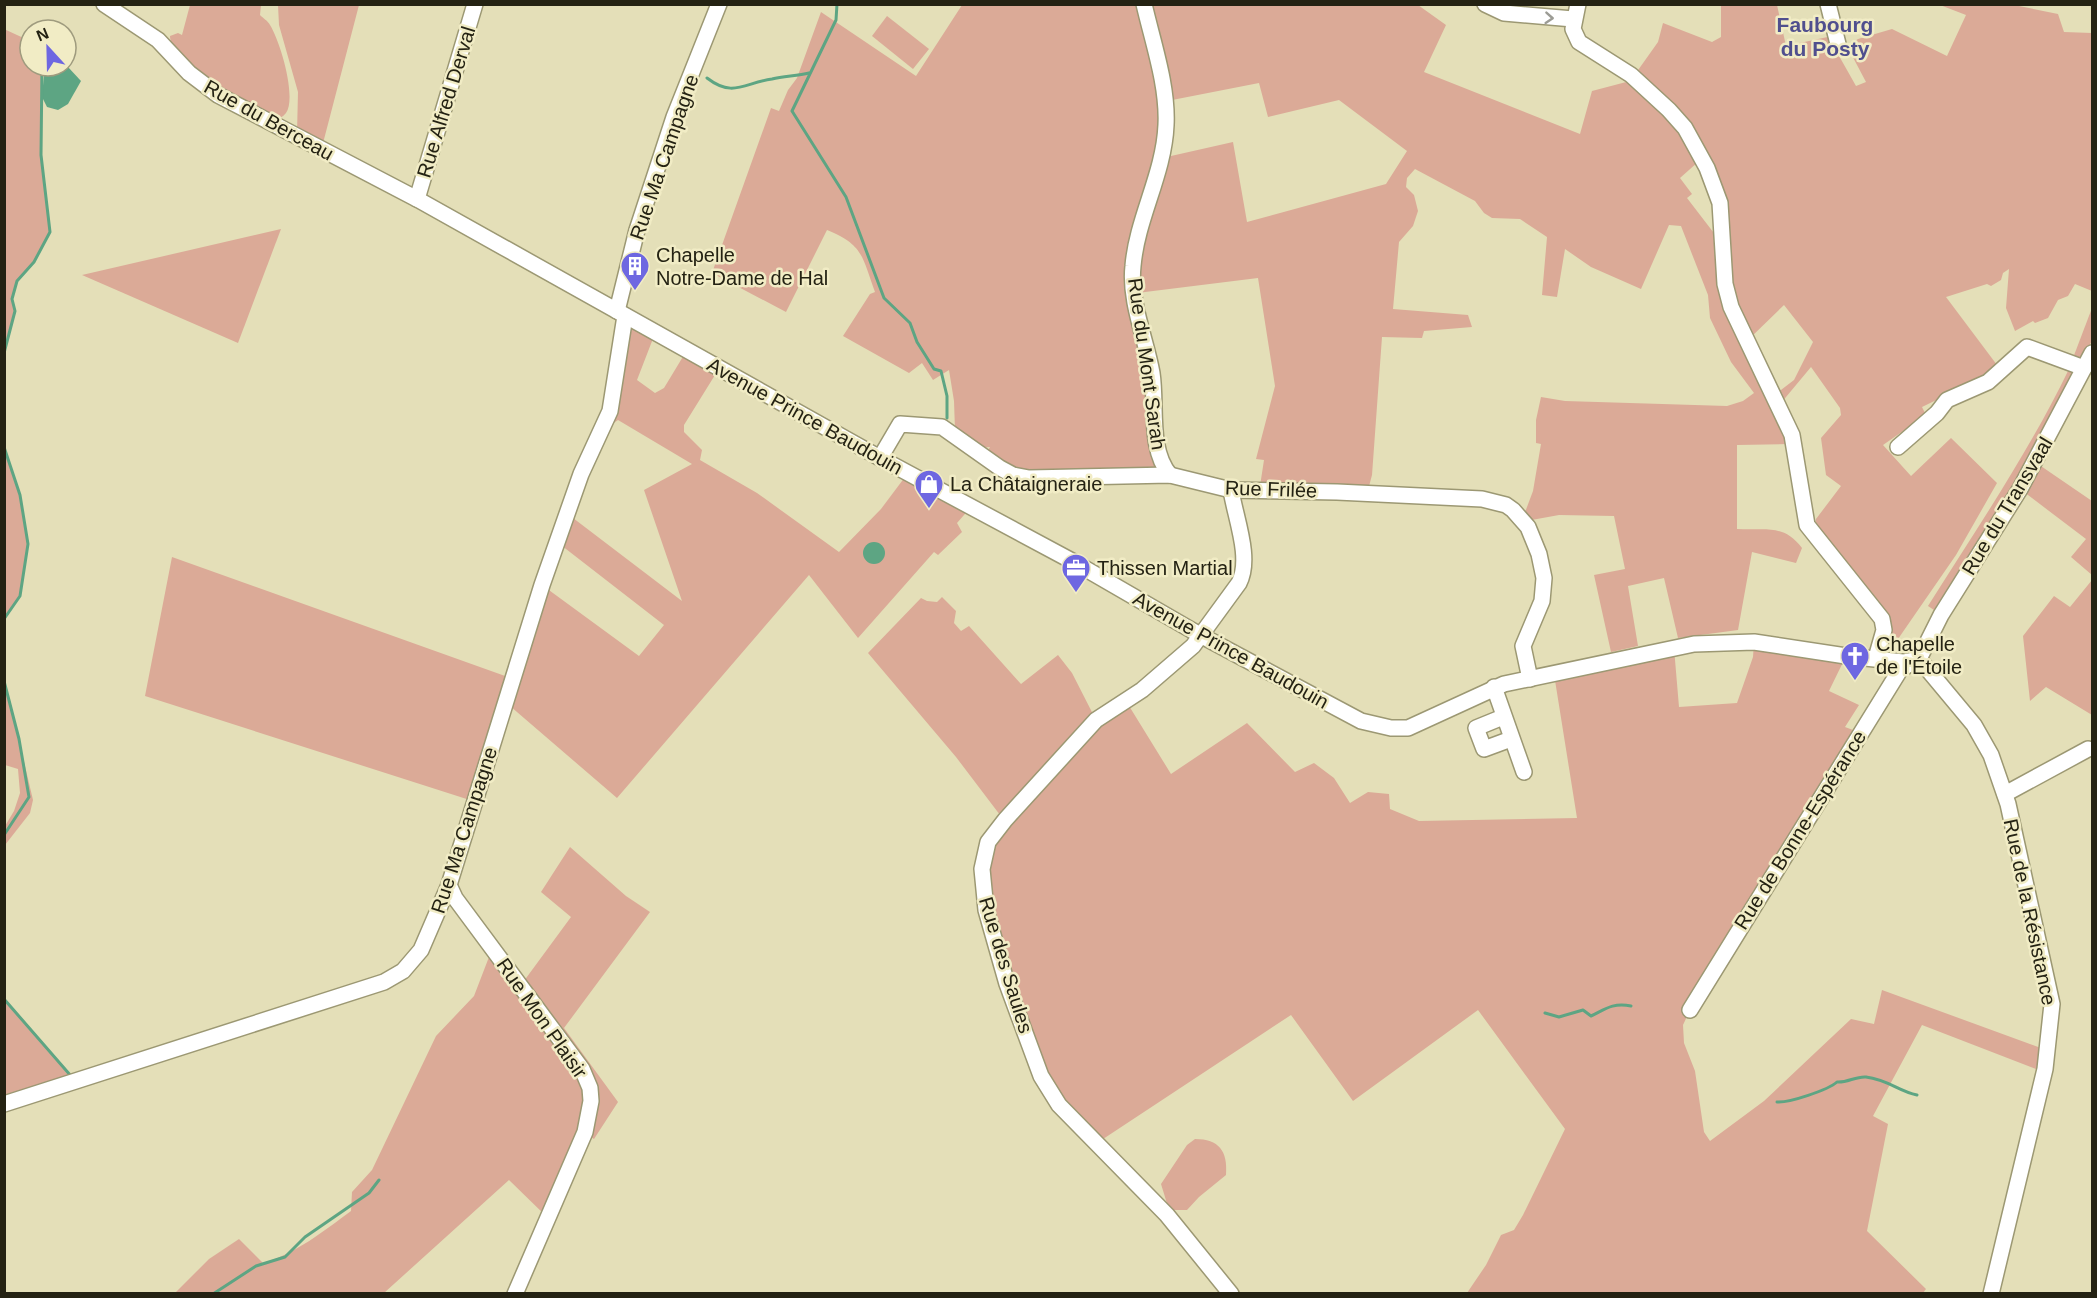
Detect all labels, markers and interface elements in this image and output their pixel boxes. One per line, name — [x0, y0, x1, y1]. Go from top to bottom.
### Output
one-way arrow — [1544, 11, 1553, 24]
district label: Faubourg du Posty — [1777, 13, 1873, 60]
north arrow — [18, 18, 78, 78]
street label: Rue Alfred Derval — [413, 24, 479, 180]
text: N — [34, 25, 51, 45]
street label: Rue Ma Campagne — [625, 71, 703, 243]
street label: Rue du Berceau — [200, 75, 338, 165]
place label: Chapelle Notre-Dame de Hal — [656, 244, 828, 289]
building icon: Chapelle Notre-Dame de Hal — [619, 250, 651, 292]
street label: Rue du Mont Sarah — [1124, 277, 1170, 451]
street label: Avenue Prince Baudouin — [704, 353, 906, 479]
street label: Rue du Transvaal — [1957, 433, 2057, 579]
shop icon: La Châtaigneraie — [913, 468, 945, 510]
place label: La Châtaigneraie — [950, 473, 1102, 495]
street label: Rue Frilée — [1225, 476, 1317, 502]
office icon: Thissen Martial — [1060, 552, 1092, 594]
place label: Thissen Martial — [1097, 557, 1233, 579]
street label: Avenue Prince Baudouin — [1130, 587, 1332, 713]
place label: Chapelle de l'Étoile — [1876, 633, 1962, 678]
church icon: Chapelle de l'Étoile — [1839, 640, 1871, 682]
street label: Rue de Bonne-Espérance — [1730, 727, 1870, 933]
street label: Rue Ma Campagne — [427, 744, 501, 916]
street label: Rue de la Résistance — [1999, 817, 2061, 1007]
street label: Rue des Saules — [975, 894, 1037, 1036]
street label: Rue Mon Plaisir — [493, 954, 592, 1082]

